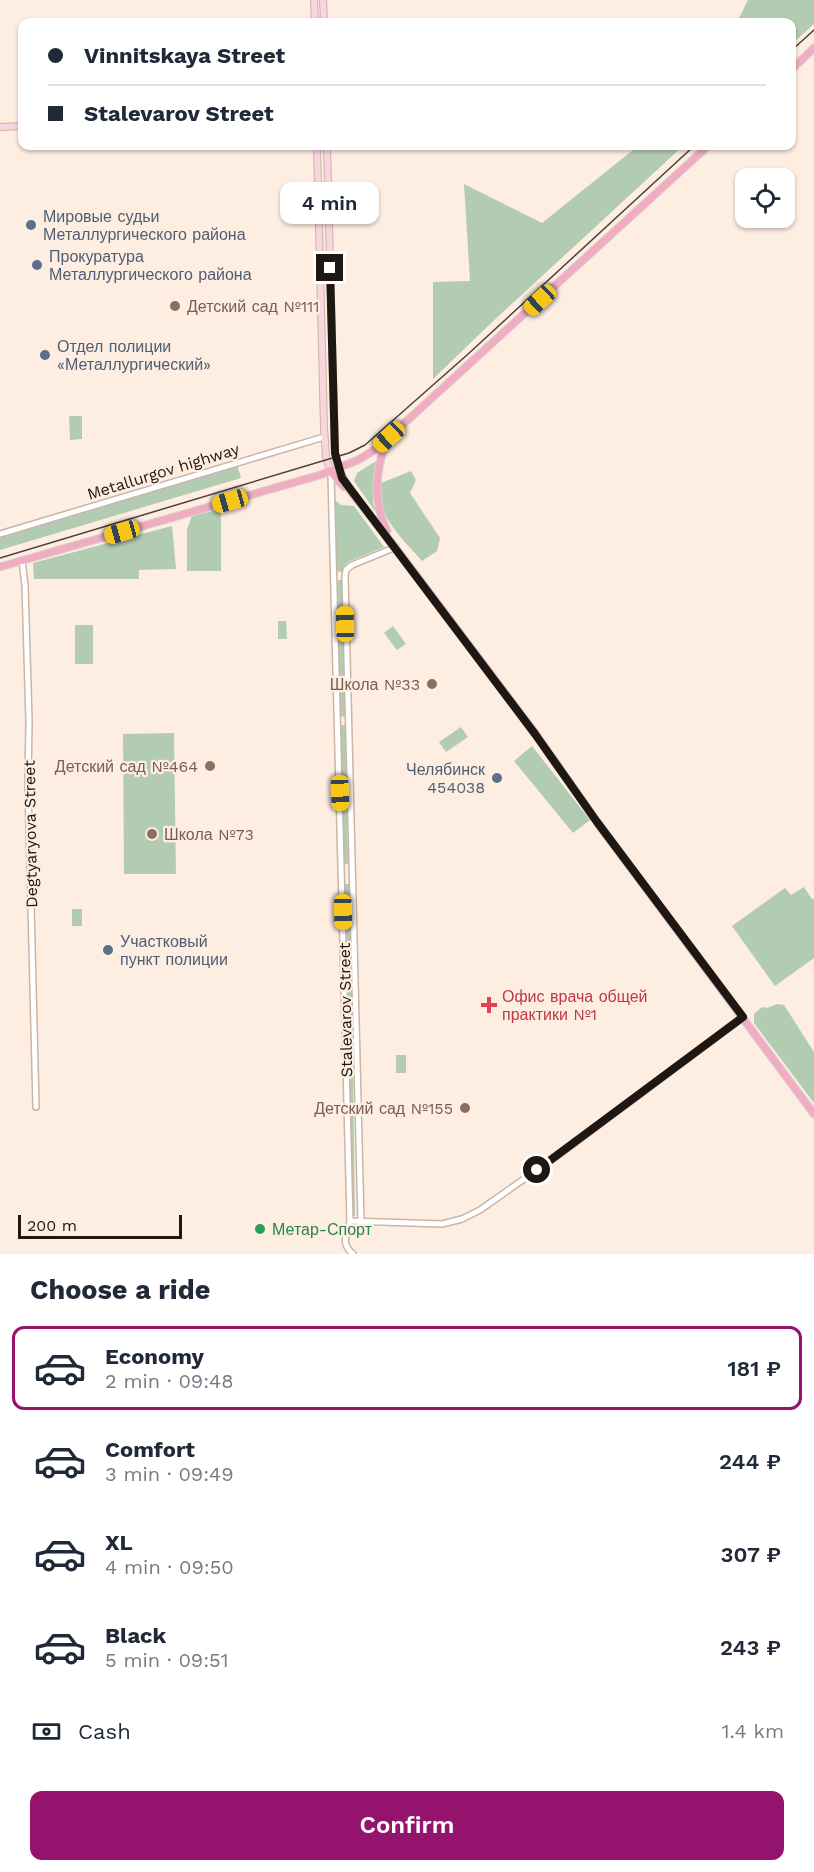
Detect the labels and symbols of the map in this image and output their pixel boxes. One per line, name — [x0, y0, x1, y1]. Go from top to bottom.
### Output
callout: 4 min — [280, 181, 380, 223]
place label: Мировые судьи Металлургического района — [43, 207, 246, 244]
marker: Мировые судьи Металлургического района — [24, 218, 38, 232]
place label: Прокуратура Металлургического района — [49, 247, 252, 284]
route end — [316, 254, 343, 281]
marker: Прокуратура Металлургического района — [30, 258, 44, 272]
car — [521, 281, 559, 319]
place label: Детский сад №111 — [187, 297, 320, 316]
marker: Детский сад №111 — [168, 299, 182, 313]
place label: Отдел полиции «Металлургический» — [57, 337, 211, 374]
marker: Отдел полиции «Металлургический» — [38, 348, 52, 362]
car — [370, 418, 408, 456]
street label: Metallurgov highway — [85, 439, 242, 504]
car — [210, 487, 250, 515]
car — [102, 518, 142, 546]
car — [336, 606, 354, 642]
place label: Школа №33 — [330, 675, 420, 694]
marker: Школа №33 — [425, 677, 439, 691]
place label: Детский сад №464 — [55, 757, 198, 776]
marker: Детский сад №464 — [203, 759, 217, 773]
street label: Degtyaryova Street — [20, 760, 41, 908]
place label: Челябинск 454038 — [406, 760, 486, 797]
marker: Челябинск 454038 — [490, 771, 504, 785]
car — [330, 775, 350, 811]
place label: Школа №73 — [164, 825, 254, 844]
marker: Школа №73 — [145, 827, 159, 841]
car — [334, 894, 352, 930]
place label: Участковый пункт полиции — [120, 932, 228, 969]
street label: Stalevarov Street — [335, 942, 356, 1077]
marker: Участковый пункт полиции — [101, 943, 115, 957]
place label: Офис врача общей практики №1 — [502, 987, 648, 1024]
marker: Офис врача общей практики №1 — [480, 996, 498, 1014]
place label: Детский сад №155 — [314, 1099, 453, 1118]
marker: Детский сад №155 — [458, 1101, 472, 1115]
route start — [523, 1156, 550, 1183]
scale bar — [18, 1212, 182, 1240]
place label: Метар-Спорт — [272, 1220, 373, 1239]
marker: Метар-Спорт — [253, 1222, 267, 1236]

